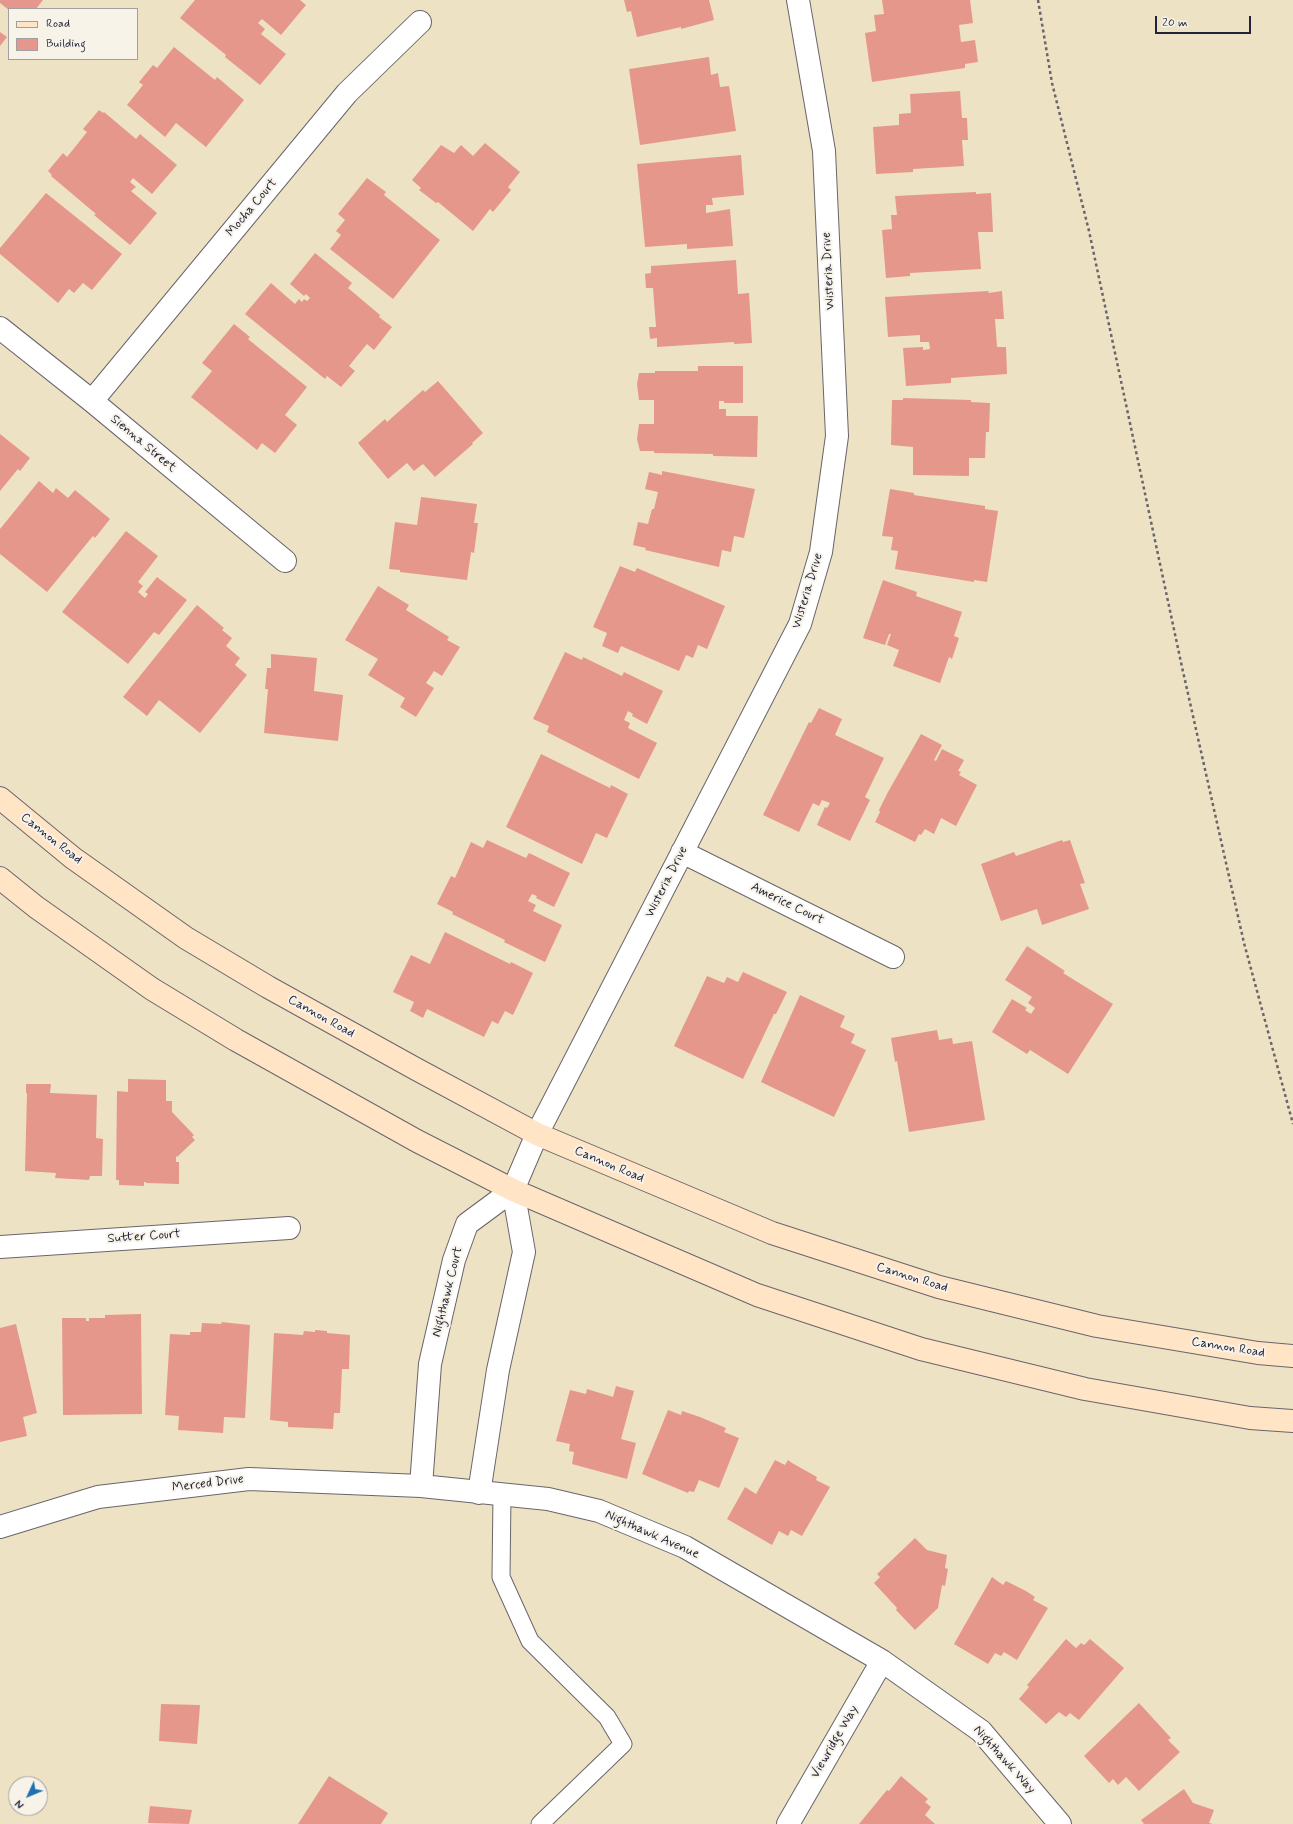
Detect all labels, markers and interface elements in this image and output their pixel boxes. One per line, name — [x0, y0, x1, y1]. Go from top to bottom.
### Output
legend — [8, 8, 138, 60]
scale bar — [1157, 8, 1253, 34]
text: 20 m — [1162, 15, 1188, 31]
text: Road — [46, 16, 70, 32]
text: Building — [46, 36, 86, 52]
street label: Mocha Court — [223, 176, 281, 240]
street label: Wisteria Drive — [819, 232, 839, 310]
street label: Sienna Street — [107, 412, 179, 476]
street label: Wisteria Drive — [789, 551, 827, 631]
street label: Cannon Road — [17, 810, 85, 868]
street label: Wisteria Drive — [642, 844, 692, 920]
street label: Americe Court — [748, 880, 826, 928]
street label: Cannon Road — [285, 992, 357, 1042]
street label: Cannon Road — [572, 1143, 646, 1187]
street label: Sutter Court — [107, 1227, 181, 1247]
street label: Nighthawk Court — [429, 1245, 467, 1339]
street label: Cannon Road — [874, 1260, 950, 1296]
street label: Cannon Road — [1190, 1335, 1266, 1361]
street label: Merced Drive — [171, 1472, 245, 1496]
street label: Nighthawk Avenue — [602, 1507, 702, 1563]
street label: Viewridge Way — [808, 1703, 862, 1781]
street label: Nighthawk Way — [969, 1723, 1039, 1797]
north arrow — [8, 1776, 48, 1816]
text: N — [13, 1796, 28, 1811]

